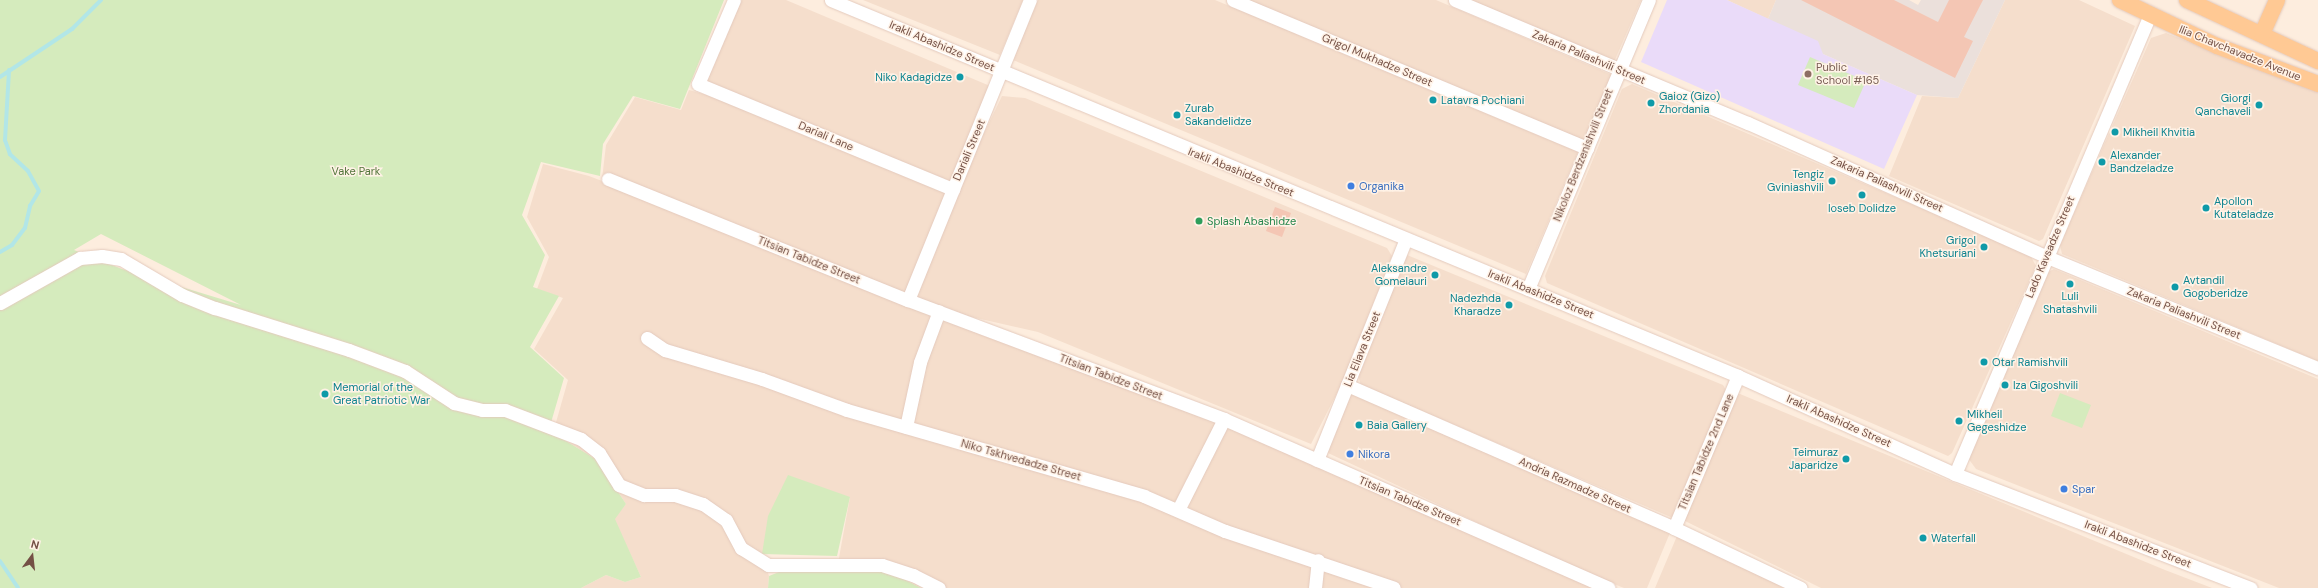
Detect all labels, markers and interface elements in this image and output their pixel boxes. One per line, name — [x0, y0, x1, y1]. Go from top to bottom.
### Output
street label: Irakli Abashidze Street — [887, 18, 997, 74]
street label: Ilia Chavchavadze Avenue — [2177, 22, 2303, 84]
street label: Zakaria Paliashvili Street — [1530, 27, 1648, 87]
street label: Grigol Mukhadze Street — [1320, 31, 1434, 89]
place label: Public School #165 — [1816, 61, 1879, 87]
marker: Public School #165 — [1803, 69, 1813, 79]
place label: Niko Kadagidze — [875, 70, 952, 84]
marker: Niko Kadagidze — [955, 72, 965, 82]
street label: Nikoloz Berdzenishvili Street — [1550, 87, 1616, 223]
place label: Gaioz (Gizo) Zhordania — [1659, 90, 1720, 116]
place label: Giorgi Qanchaveli — [2195, 92, 2251, 118]
place label: Latavra Pochiani — [1441, 93, 1524, 107]
marker: Latavra Pochiani — [1428, 95, 1438, 105]
marker: Gaioz (Gizo) Zhordania — [1646, 98, 1656, 108]
marker: Giorgi Qanchaveli — [2254, 100, 2264, 110]
place label: Zurab Sakandelidze — [1185, 102, 1252, 128]
marker: Zurab Sakandelidze — [1172, 110, 1182, 120]
street label: Dariali Street — [950, 117, 988, 183]
street label: Dariali Lane — [796, 118, 856, 154]
place label: Mikheil Khvitia — [2123, 125, 2195, 139]
marker: Mikheil Khvitia — [2110, 127, 2120, 137]
street label: Irakli Abashidze Street — [1186, 145, 1296, 199]
place label: Alexander Bandzeladze — [2110, 149, 2174, 175]
street label: Zakaria Paliashvili Street — [1829, 153, 1945, 215]
marker: Alexander Bandzeladze — [2097, 157, 2107, 167]
park label: Vake Park — [332, 164, 380, 178]
place label: Tengiz Gviniashvili — [1767, 168, 1824, 194]
marker: Tengiz Gviniashvili — [1827, 176, 1837, 186]
place label: Organika — [1359, 179, 1404, 193]
marker: Organika — [1346, 181, 1356, 191]
marker: Ioseb Dolidze — [1857, 190, 1867, 200]
street label: Lado Kavsadze Street — [2023, 194, 2077, 300]
place label: Apollon Kutateladze — [2214, 195, 2274, 221]
place label: Ioseb Dolidze — [1828, 201, 1896, 215]
marker: Apollon Kutateladze — [2201, 203, 2211, 213]
place label: Splash Abashidze — [1207, 214, 1296, 228]
marker: Splash Abashidze — [1194, 216, 1204, 226]
street label: Titsian Tabidze Street — [756, 233, 862, 287]
place label: Grigol Khetsuriani — [1919, 234, 1976, 260]
marker: Grigol Khetsuriani — [1979, 242, 1989, 252]
place label: Aleksandre Gomelauri — [1371, 262, 1427, 288]
street label: Irakli Abashidze Street — [1486, 267, 1596, 321]
marker: Aleksandre Gomelauri — [1430, 270, 1440, 280]
place label: Avtandil Gogoberidze — [2183, 274, 2248, 300]
marker: Luli Shatashvili — [2065, 279, 2075, 289]
marker: Avtandil Gogoberidze — [2170, 282, 2180, 292]
street label: Zakaria Paliashvili Street — [2125, 284, 2243, 342]
place label: Luli Shatashvili — [2043, 290, 2097, 316]
place label: Nadezhda Kharadze — [1450, 292, 1501, 318]
marker: Nadezhda Kharadze — [1504, 300, 1514, 310]
street label: Lia Eliava Street — [1341, 309, 1383, 389]
street label: Titsian Tabidze Street — [1057, 351, 1165, 403]
place label: Otar Ramishvili — [1992, 355, 2068, 369]
marker: Otar Ramishvili — [1979, 357, 1989, 367]
place label: Iza Gigoshvili — [2013, 378, 2078, 392]
marker: Iza Gigoshvili — [2000, 380, 2010, 390]
place label: Memorial of the Great Patriotic War — [333, 381, 430, 407]
marker: Memorial of the Great Patriotic War — [320, 389, 330, 399]
street label: Titsian Tabidze 2nd Lane — [1675, 392, 1737, 512]
street label: Irakli Abashidze Street — [1785, 392, 1893, 450]
place label: Mikheil Gegeshidze — [1967, 408, 2026, 434]
marker: Mikheil Gegeshidze — [1954, 416, 1964, 426]
place label: Baia Gallery — [1367, 418, 1427, 432]
marker: Baia Gallery — [1354, 420, 1364, 430]
street label: Niko Tskhvedadze Street — [959, 437, 1083, 483]
place label: Teimuraz Japaridze — [1789, 446, 1838, 472]
place label: Nikora — [1358, 447, 1390, 461]
marker: Nikora — [1345, 449, 1355, 459]
street label: Andria Razmadze Street — [1517, 454, 1633, 516]
marker: Teimuraz Japaridze — [1841, 454, 1851, 464]
street label: Titsian Tabidze Street — [1357, 474, 1463, 528]
place label: Spar — [2072, 482, 2095, 496]
marker: Spar — [2059, 484, 2069, 494]
street label: Irakli Abashidze Street — [2083, 518, 2193, 570]
place label: Waterfall — [1931, 531, 1976, 545]
marker: Waterfall — [1918, 533, 1928, 543]
north arrow — [12, 536, 52, 576]
text: N — [29, 537, 41, 552]

